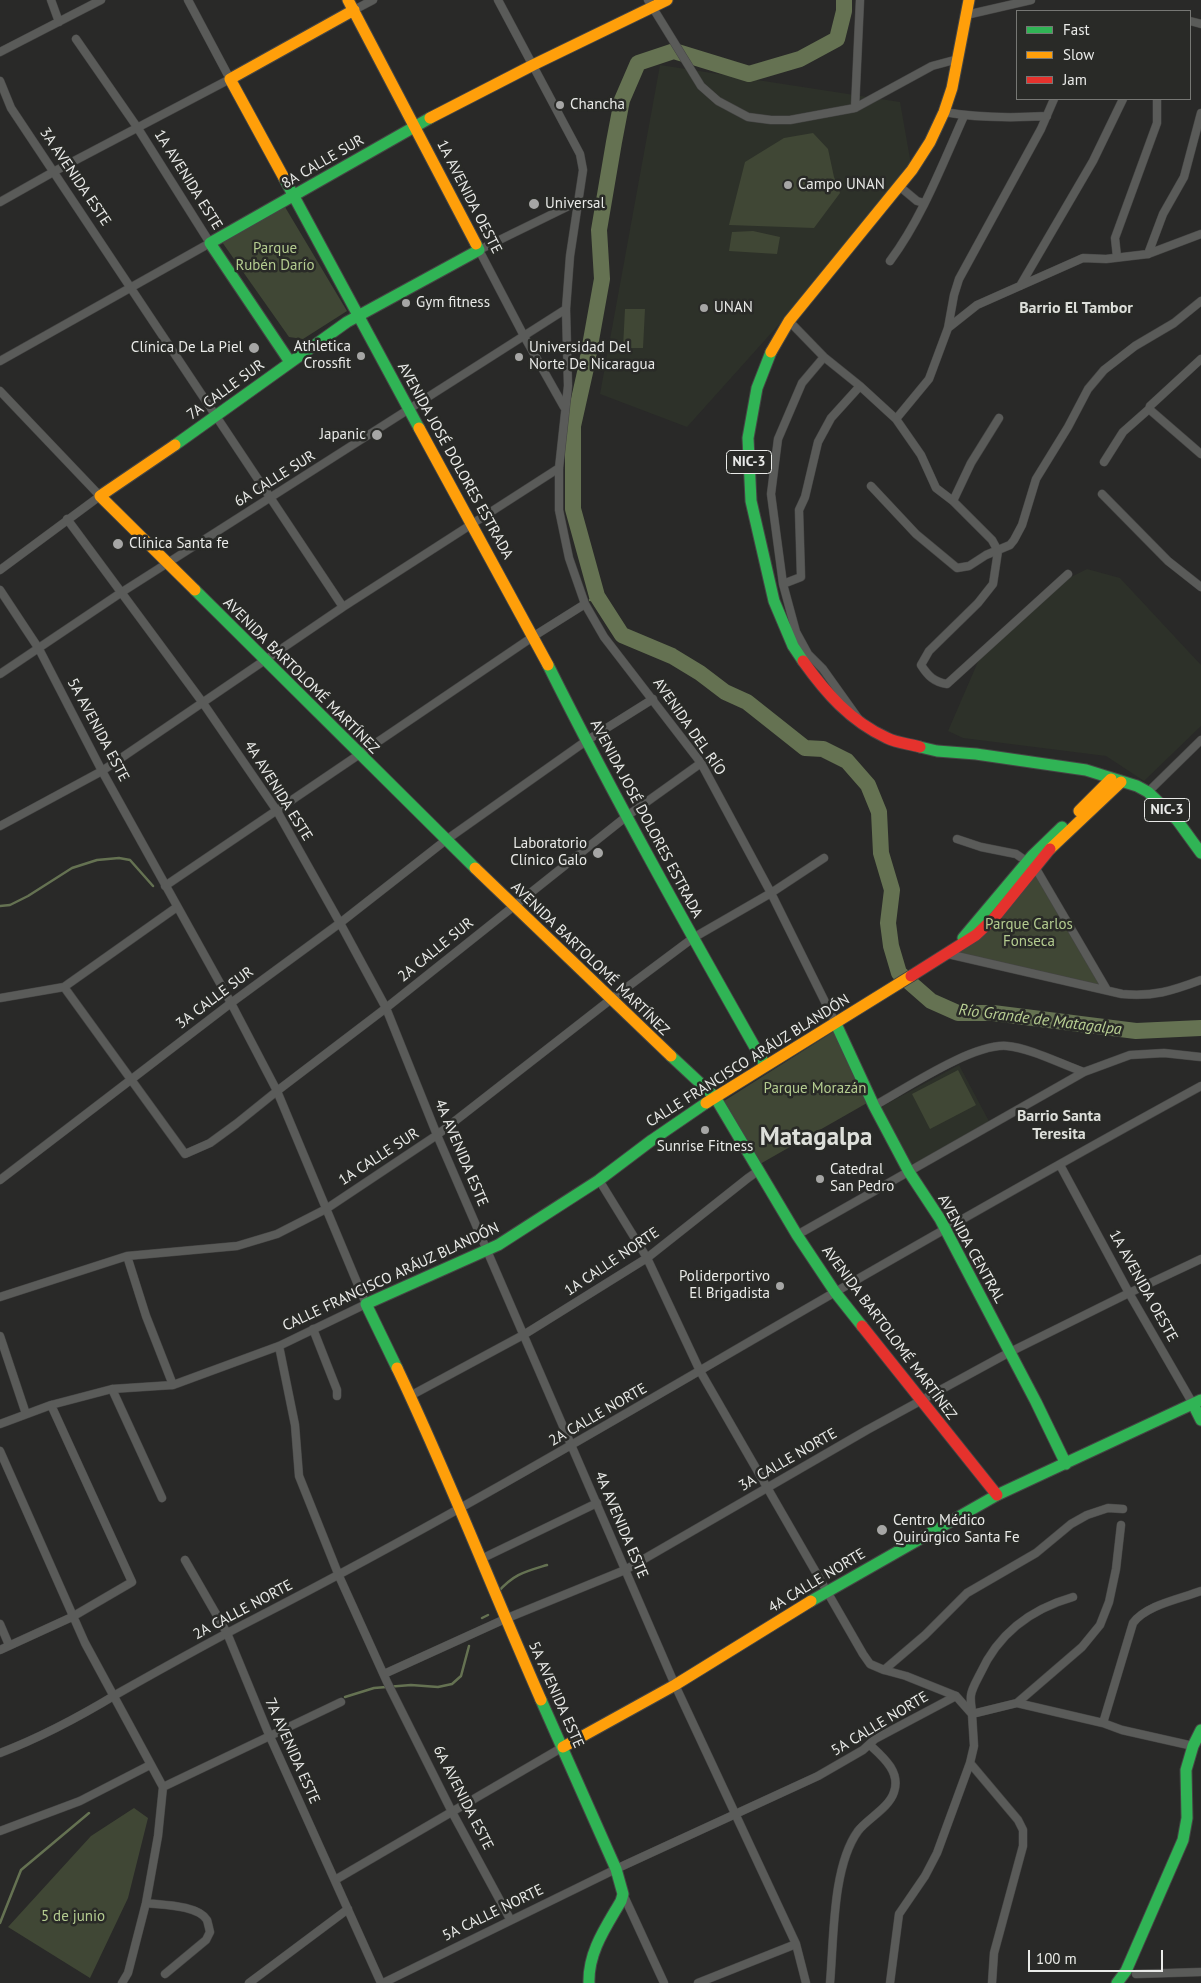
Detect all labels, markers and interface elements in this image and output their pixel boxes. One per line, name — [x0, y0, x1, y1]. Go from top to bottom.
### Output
legend — [1016, 10, 1191, 100]
text: Fast — [1063, 20, 1090, 39]
text: Slow — [1063, 45, 1094, 64]
text: Jam — [1063, 70, 1087, 89]
place label: Chancha — [570, 96, 625, 114]
marker: Chancha — [554, 99, 566, 111]
street label: 3A AVENIDA ESTE — [35, 124, 115, 230]
street label: 1A AVENIDA ESTE — [150, 127, 226, 233]
street label: 8A CALLE SUR — [279, 131, 367, 193]
street label: 1A AVENIDA OESTE — [433, 137, 505, 257]
place label: Campo UNAN — [798, 176, 885, 194]
marker: Campo UNAN — [782, 179, 794, 191]
place label: Universal — [545, 195, 605, 213]
marker: Universal — [527, 197, 541, 211]
park label: Parque Rubén Darío — [235, 240, 315, 275]
place label: Gym fitness — [416, 294, 490, 312]
marker: Gym fitness — [400, 297, 412, 309]
district label: Barrio El Tambor — [1019, 298, 1133, 318]
place label: UNAN — [714, 299, 753, 317]
marker: UNAN — [698, 302, 710, 314]
place label: Athletica Crossfit — [294, 338, 351, 373]
place label: Clínica De La Piel — [131, 339, 243, 357]
place label: Universidad Del Norte De Nicaragua — [529, 339, 655, 374]
marker: Clínica De La Piel — [247, 341, 261, 355]
marker: Athletica Crossfit — [355, 350, 367, 362]
marker: Universidad Del Norte De Nicaragua — [513, 351, 525, 363]
street label: 7A CALLE SUR — [184, 356, 268, 424]
street label: AVENIDA JOSÉ DOLORES ESTRADA — [393, 360, 517, 562]
place label: Japanic — [320, 426, 366, 444]
marker: Japanic — [370, 428, 384, 442]
street label: 6A CALLE SUR — [231, 447, 319, 511]
road number: NIC-3 — [726, 451, 772, 474]
place label: Clínica Santa fe — [129, 535, 229, 553]
marker: Clínica Santa fe — [111, 537, 125, 551]
street label: AVENIDA BARTOLOMÉ MARTÍNEZ — [219, 594, 383, 758]
street label: 5A AVENIDA ESTE — [63, 675, 133, 785]
street label: AVENIDA DEL RÍO — [649, 675, 729, 779]
street label: AVENIDA JOSÉ DOLORES ESTRADA — [586, 717, 706, 921]
street label: 4A AVENIDA ESTE — [240, 738, 316, 844]
road number: NIC-3 — [1144, 798, 1190, 822]
place label: Laboratorio Clínico Galo — [510, 835, 587, 870]
marker: Laboratorio Clínico Galo — [591, 846, 605, 860]
street label: AVENIDA BARTOLOMÉ MARTÍNEZ — [507, 878, 673, 1040]
street label: 2A CALLE SUR — [395, 914, 477, 986]
park label: Parque Carlos Fonseca — [985, 916, 1073, 951]
street label: 3A CALLE SUR — [173, 963, 257, 1033]
street label: CALLE FRANCISCO ARÁUZ BLANDÓN — [643, 991, 853, 1131]
water label: Río Grande de Matagalpa — [957, 1000, 1123, 1040]
park label: Parque Morazán — [764, 1080, 866, 1098]
street label: 4A AVENIDA ESTE — [430, 1097, 492, 1209]
district label: Barrio Santa Teresita — [1017, 1106, 1101, 1144]
district label: Matagalpa — [760, 1123, 872, 1153]
street label: 1A CALLE SUR — [335, 1124, 423, 1190]
marker: Sunrise Fitness — [699, 1124, 711, 1136]
place label: Sunrise Fitness — [657, 1138, 753, 1156]
place label: Catedral San Pedro — [830, 1161, 894, 1196]
marker: Catedral San Pedro — [814, 1173, 826, 1185]
street label: AVENIDA CENTRAL — [934, 1192, 1008, 1306]
street label: CALLE FRANCISCO ARÁUZ BLANDÓN — [280, 1219, 502, 1335]
street label: 1A CALLE NORTE — [561, 1224, 663, 1300]
street label: 1A AVENIDA OESTE — [1105, 1227, 1181, 1345]
street label: AVENIDA BARTOLOMÉ MARTÍNEZ — [818, 1242, 960, 1424]
place label: Poliderportivo El Brigadista — [679, 1268, 770, 1303]
marker: Poliderportivo El Brigadista — [774, 1280, 786, 1292]
street label: 2A CALLE NORTE — [546, 1380, 650, 1450]
street label: 3A CALLE NORTE — [736, 1425, 840, 1495]
street label: 4A AVENIDA ESTE — [590, 1469, 652, 1581]
place label: Centro Médico Quirúrgico Santa Fe — [893, 1512, 1020, 1547]
marker: Centro Médico Quirúrgico Santa Fe — [875, 1523, 889, 1537]
street label: 4A CALLE NORTE — [765, 1545, 869, 1617]
street label: 2A CALLE NORTE — [190, 1576, 296, 1644]
street label: 5A AVENIDA ESTE — [524, 1639, 588, 1751]
street label: 5A CALLE NORTE — [828, 1688, 932, 1760]
street label: 7A AVENIDA ESTE — [261, 1695, 323, 1807]
street label: 6A AVENIDA ESTE — [429, 1743, 497, 1853]
street label: 5A CALLE NORTE — [440, 1881, 546, 1945]
park label: 5 de junio — [41, 1908, 105, 1926]
scale bar — [1031, 1940, 1166, 1972]
text: 100 m — [1036, 1949, 1077, 1968]

